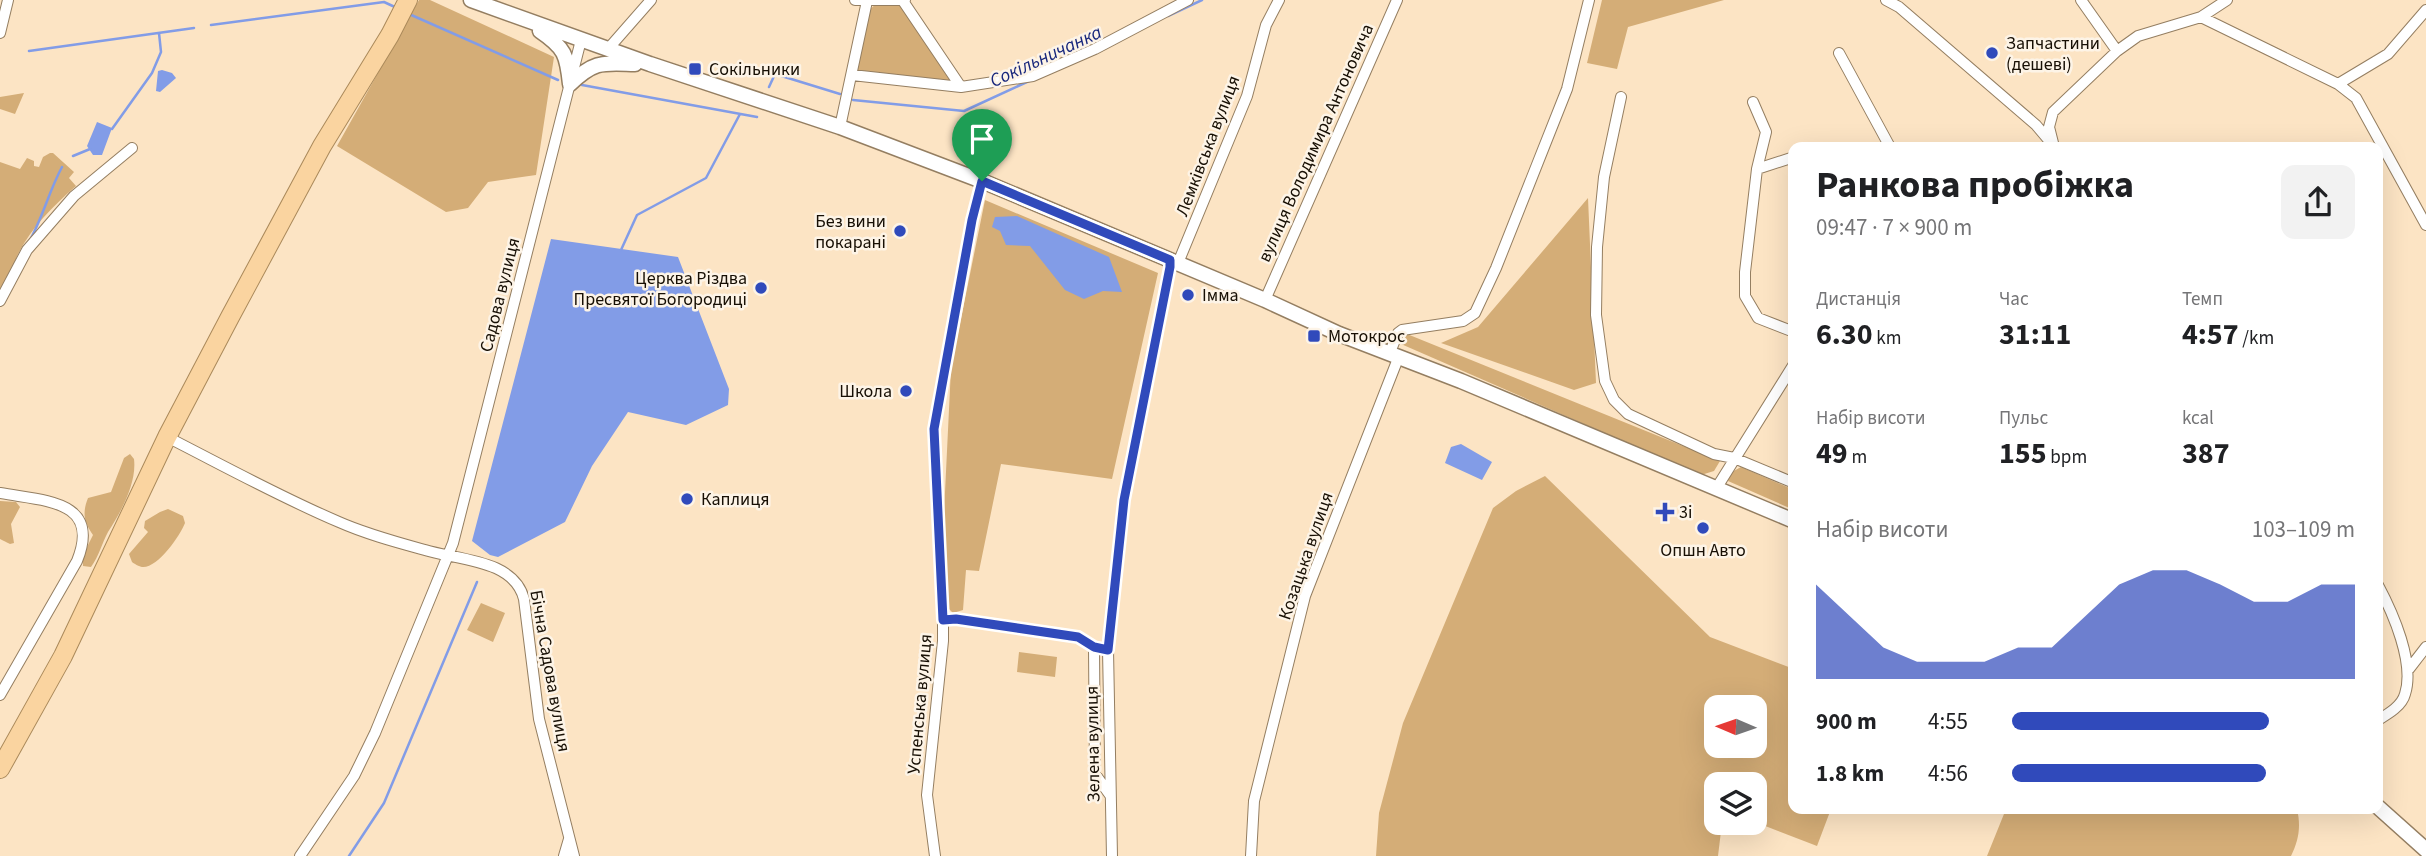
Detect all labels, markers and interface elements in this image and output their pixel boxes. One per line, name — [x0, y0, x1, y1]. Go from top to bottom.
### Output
water label: Сокільничанка — [986, 19, 1106, 95]
street label: вулиця Володимира Антоновича — [1252, 20, 1380, 266]
place label: Запчастини (дешеві) — [2006, 31, 2100, 77]
marker: Запчастини (дешеві) — [1984, 45, 2000, 61]
place label: Сокільники — [709, 57, 800, 82]
marker: Сокільники — [687, 61, 703, 77]
street label: Лемківська вулиця — [1170, 72, 1246, 220]
pin — [952, 109, 1012, 181]
icon: arrive — [963, 120, 1001, 158]
text: Ранкова пробіжка — [1816, 158, 2134, 212]
button: share — [2281, 165, 2355, 239]
place label: Без вини покарані — [815, 209, 886, 255]
text: 09:47 · 7 × 900 m — [1816, 211, 1972, 244]
marker: Без вини покарані — [892, 223, 908, 239]
street label: Садова вулиця — [474, 235, 526, 355]
place label: Церква Різдва Пресвятої Богородиці — [574, 266, 747, 312]
marker: Церква Різдва Пресвятої Богородиці — [753, 280, 769, 296]
place label: Імма — [1202, 283, 1239, 308]
text: Дистанція — [1816, 286, 1901, 313]
text: Час — [1999, 286, 2029, 313]
text: Темп — [2182, 286, 2223, 313]
marker: Імма — [1180, 287, 1196, 303]
text: 6.30 — [1816, 313, 1873, 356]
text: 31:11 — [1999, 313, 2071, 356]
text: 4:57 — [2182, 313, 2239, 356]
place label: Мотокрос — [1328, 324, 1405, 349]
text: km — [1873, 325, 1902, 352]
text: /km — [2239, 325, 2274, 352]
marker: Мотокрос — [1306, 328, 1322, 344]
place label: Школа — [839, 379, 892, 404]
marker: Школа — [898, 383, 914, 399]
text: Набір висоти — [1816, 405, 1925, 432]
text: Пульс — [1999, 405, 2048, 432]
text: kcal — [2182, 405, 2214, 432]
text: 49 — [1816, 432, 1848, 475]
text: 155 — [1999, 432, 2047, 475]
text: 387 — [2182, 432, 2230, 475]
text: m — [1848, 444, 1867, 471]
text: bpm — [2047, 444, 2087, 471]
place label: Каплиця — [701, 487, 770, 512]
street label: Козацька вулиця — [1272, 489, 1340, 623]
marker: Каплиця — [679, 491, 695, 507]
place label: 3і — [1679, 500, 1692, 525]
marker: 3і — [1657, 504, 1673, 520]
text: Набір висоти — [1816, 513, 1948, 546]
text: 103–109 m — [2252, 513, 2355, 546]
marker: Опшн Авто — [1695, 520, 1711, 536]
place label: Опшн Авто — [1660, 538, 1746, 563]
street label: Бічна Садова вулиця — [523, 588, 577, 754]
street label: Успенська вулиця — [901, 633, 939, 775]
street label: Зелена вулиця — [1079, 686, 1107, 802]
north arrow — [1704, 695, 1768, 758]
map controls — [1704, 695, 1767, 835]
text: 900 m — [1816, 705, 1877, 738]
text: 4:55 — [1928, 705, 1968, 738]
text: 1.8 km — [1816, 757, 1884, 790]
text: 4:56 — [1928, 757, 1968, 790]
button: layers — [1704, 772, 1767, 835]

